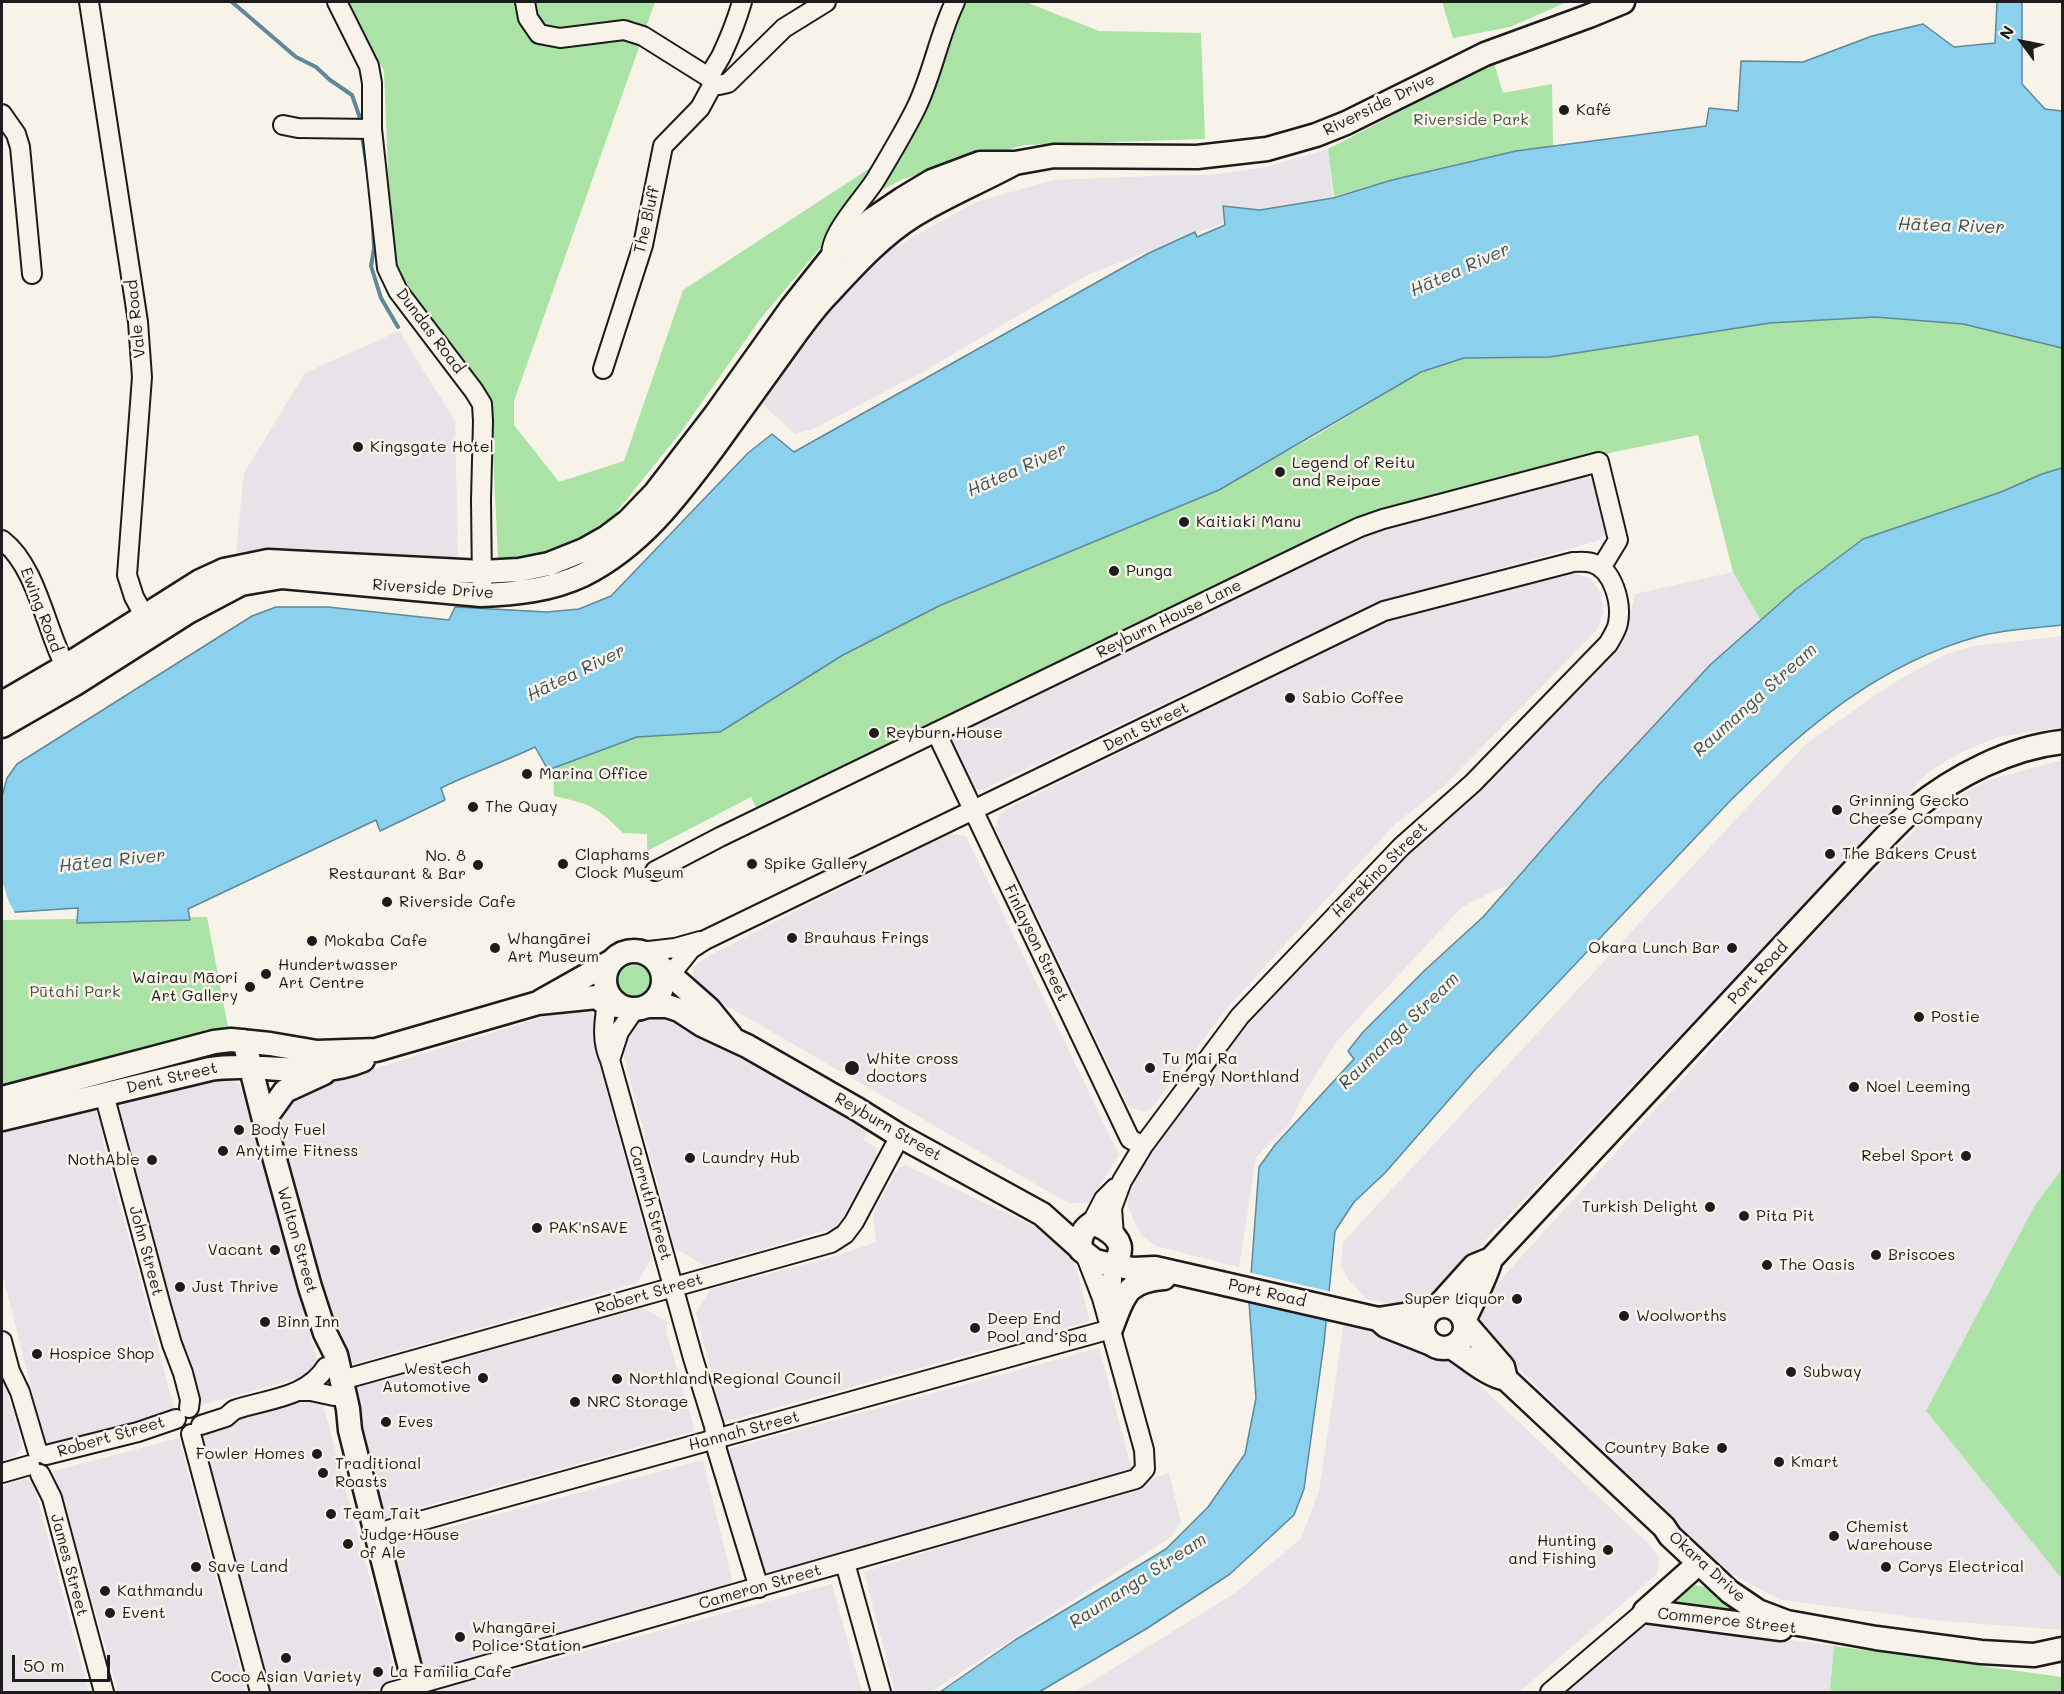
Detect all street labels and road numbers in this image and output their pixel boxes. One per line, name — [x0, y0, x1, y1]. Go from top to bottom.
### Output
street label: Riverside Drive — [1320, 70, 1438, 140]
street label: The Bluff — [630, 185, 664, 255]
street label: Vale Road — [122, 279, 150, 359]
street label: Dundas Road — [392, 285, 468, 377]
street label: Ewing Road — [16, 565, 66, 655]
street label: Riverside Drive — [372, 575, 494, 603]
street label: Reyburn House Lane — [1093, 576, 1245, 662]
street label: Dent Street — [1100, 698, 1192, 756]
street label: Herekino Street — [1328, 818, 1432, 922]
street label: Finlayson Street — [999, 882, 1073, 1004]
street label: Port Road — [1724, 937, 1792, 1009]
street label: Dent Street — [125, 1058, 219, 1098]
street label: Reyburn Street — [831, 1089, 945, 1165]
street label: Carruth Street — [624, 1143, 676, 1263]
street label: Walton Street — [273, 1185, 321, 1295]
street label: John Street — [125, 1204, 167, 1298]
street label: Robert Street — [593, 1269, 705, 1319]
street label: Port Road — [1226, 1275, 1308, 1311]
street label: Hannah Street — [686, 1407, 802, 1455]
street label: Robert Street — [55, 1412, 167, 1462]
street label: James Street — [46, 1512, 92, 1618]
street label: Okara Drive — [1665, 1528, 1749, 1606]
street label: Cameron Street — [697, 1560, 823, 1614]
street label: Commerce Street — [1657, 1604, 1797, 1638]

